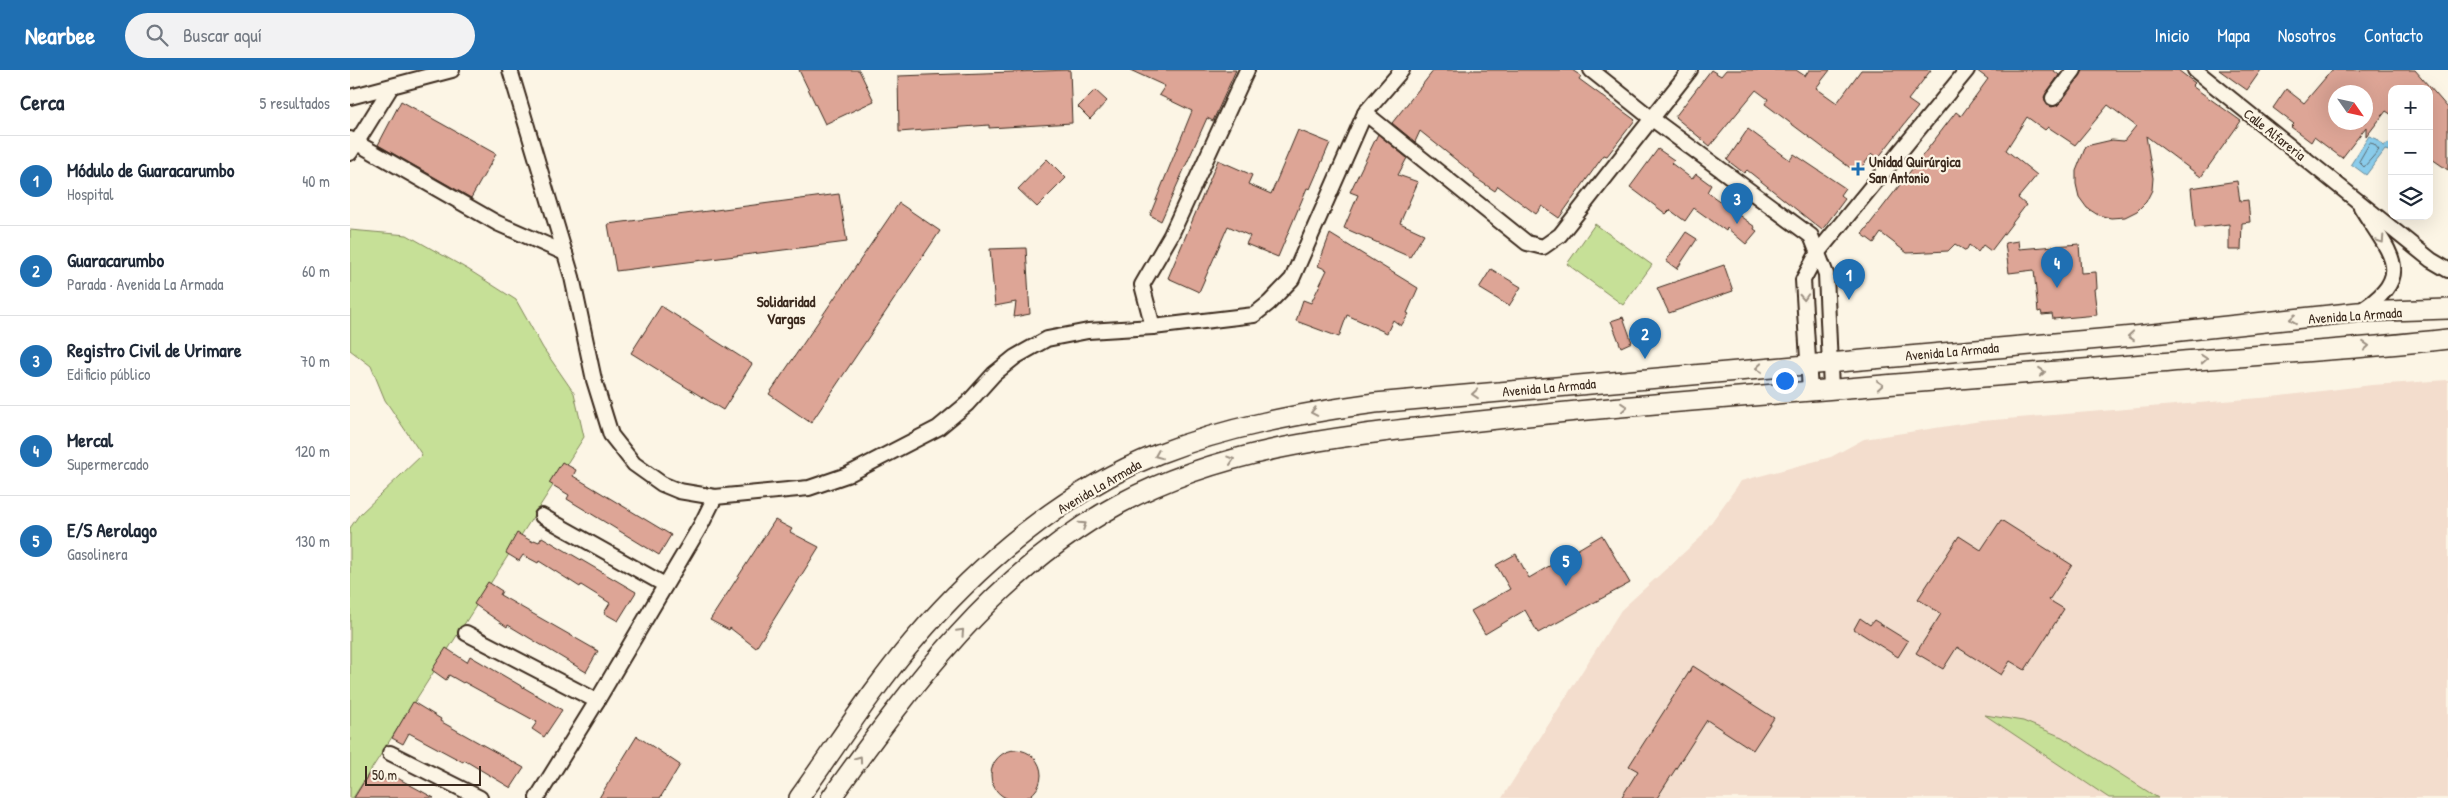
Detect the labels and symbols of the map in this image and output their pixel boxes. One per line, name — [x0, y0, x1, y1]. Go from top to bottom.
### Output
north arrow — [2328, 85, 2373, 130]
street label: Calle Alfareria — [2240, 104, 2310, 165]
place label: Unidad Quirúrgica San Antonio — [1869, 152, 1961, 187]
marker: Unidad Quirúrgica San Antonio — [1851, 162, 1865, 176]
pin: 3 — [1721, 183, 1753, 224]
one-way arrow — [2374, 234, 2384, 243]
pin: 4 — [2041, 247, 2073, 288]
pin: 1 — [1833, 259, 1865, 300]
district label: Solidaridad Vargas — [757, 291, 816, 330]
one-way arrow — [1799, 294, 1810, 302]
street label: Avenida La Armada — [2308, 302, 2403, 328]
one-way arrow — [2288, 313, 2296, 324]
pin: 2 — [1629, 318, 1661, 359]
one-way arrow — [2127, 331, 2135, 342]
street label: Avenida La Armada — [1904, 337, 2000, 365]
one-way arrow — [2362, 341, 2370, 352]
one-way arrow — [2200, 354, 2208, 365]
one-way arrow — [1755, 362, 1763, 373]
one-way arrow — [2038, 366, 2046, 377]
your location — [1772, 368, 1798, 394]
street label: Avenida La Armada — [1501, 373, 1597, 401]
one-way arrow — [1876, 379, 1884, 390]
one-way arrow — [1471, 388, 1479, 399]
one-way arrow — [1620, 401, 1628, 412]
one-way arrow — [1310, 406, 1318, 417]
one-way arrow — [1154, 449, 1162, 459]
street label: Avenida La Armada — [1054, 454, 1145, 518]
one-way arrow — [1226, 455, 1235, 465]
one-way arrow — [1078, 522, 1087, 532]
pin: 5 — [1550, 545, 1582, 586]
one-way arrow — [955, 628, 964, 637]
one-way arrow — [853, 755, 862, 764]
scale bar — [365, 763, 481, 786]

